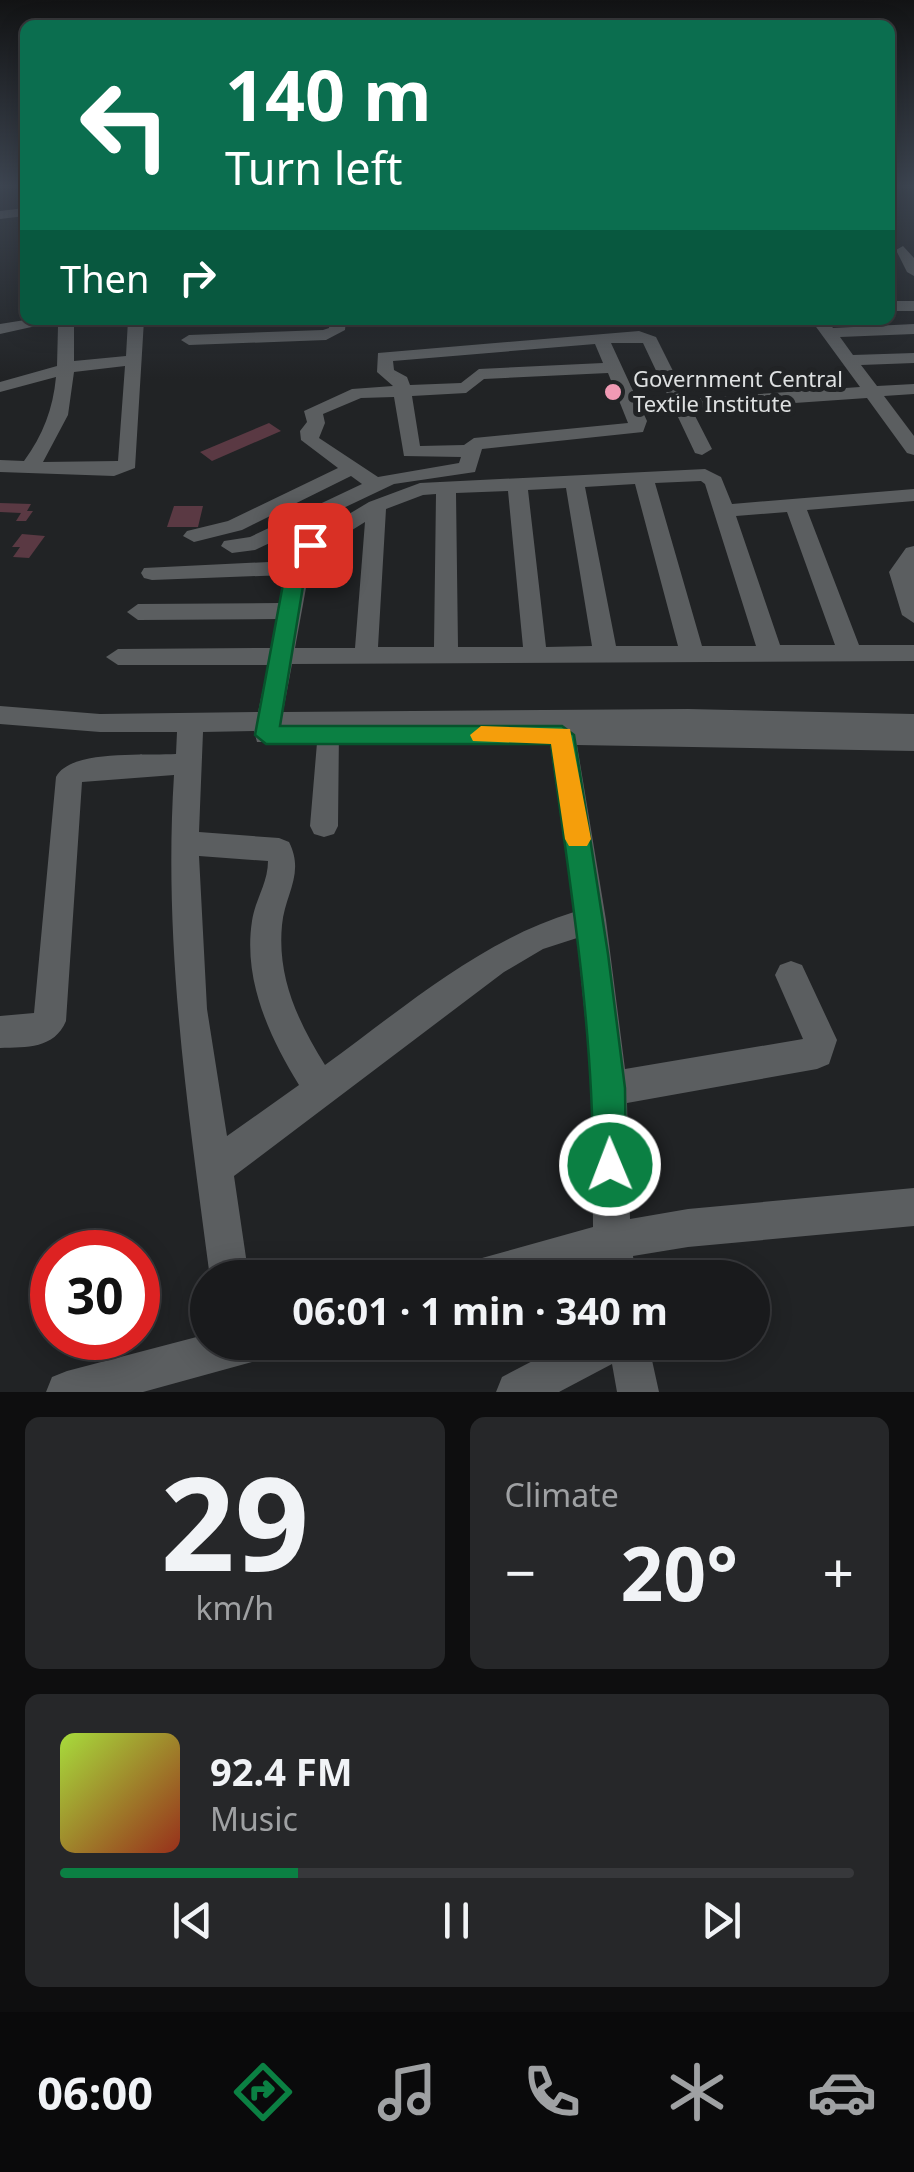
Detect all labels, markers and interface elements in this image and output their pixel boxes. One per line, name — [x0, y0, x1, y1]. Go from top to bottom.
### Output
text: 140 m — [225, 46, 432, 142]
icon: left — [60, 60, 190, 190]
text: Turn left — [225, 137, 402, 198]
icon: right — [170, 250, 225, 305]
text: Then — [60, 252, 150, 304]
place label: Government Central Textile Institute — [633, 363, 843, 418]
marker: Government Central Textile Institute — [602, 381, 624, 403]
pin — [268, 503, 353, 588]
icon: arrive — [283, 518, 338, 573]
position arrow — [558, 1113, 662, 1217]
speed limit sign: 30 — [30, 1230, 160, 1360]
text: 06:01 · 1 min · 340 m — [292, 1284, 668, 1336]
text: 29 — [160, 1432, 309, 1609]
text: Climate — [505, 1473, 619, 1516]
text: 20° — [620, 1521, 738, 1623]
text: − — [505, 1534, 536, 1609]
text: + — [823, 1534, 854, 1609]
text: km/h — [195, 1586, 274, 1629]
text: 92.4 FM — [210, 1745, 352, 1797]
text: Music — [210, 1797, 298, 1840]
icon: previous — [165, 1893, 220, 1948]
icon: pause — [429, 1893, 484, 1948]
icon: next — [694, 1893, 749, 1948]
icon: directions — [228, 2057, 298, 2127]
icon: music — [372, 2057, 442, 2127]
icon: phone — [517, 2057, 587, 2127]
icon: climate — [662, 2057, 732, 2127]
icon: car — [807, 2057, 877, 2127]
text: 06:00 — [37, 2062, 153, 2123]

